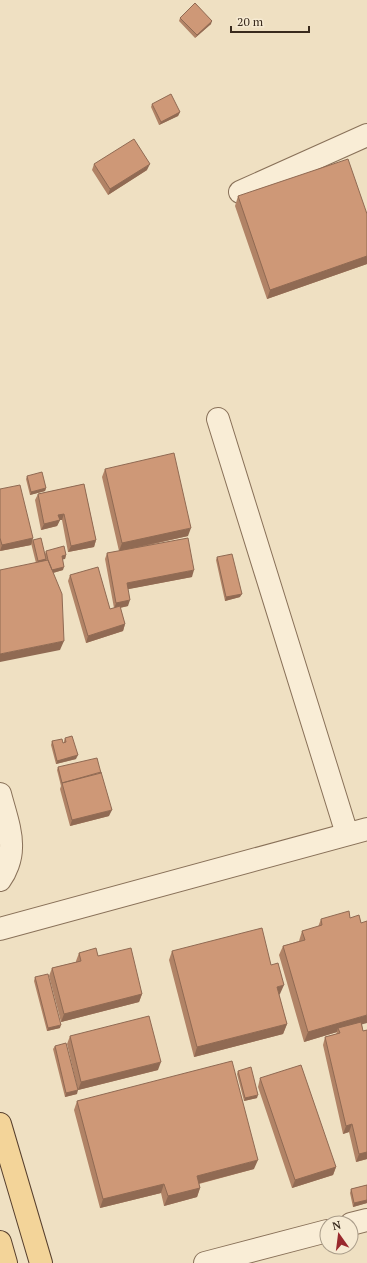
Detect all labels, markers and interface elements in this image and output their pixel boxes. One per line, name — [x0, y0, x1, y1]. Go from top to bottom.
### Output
scale bar — [231, 8, 309, 34]
text: 20 m — [237, 14, 264, 29]
north arrow — [319, 1215, 359, 1255]
text: N — [331, 1217, 343, 1233]

